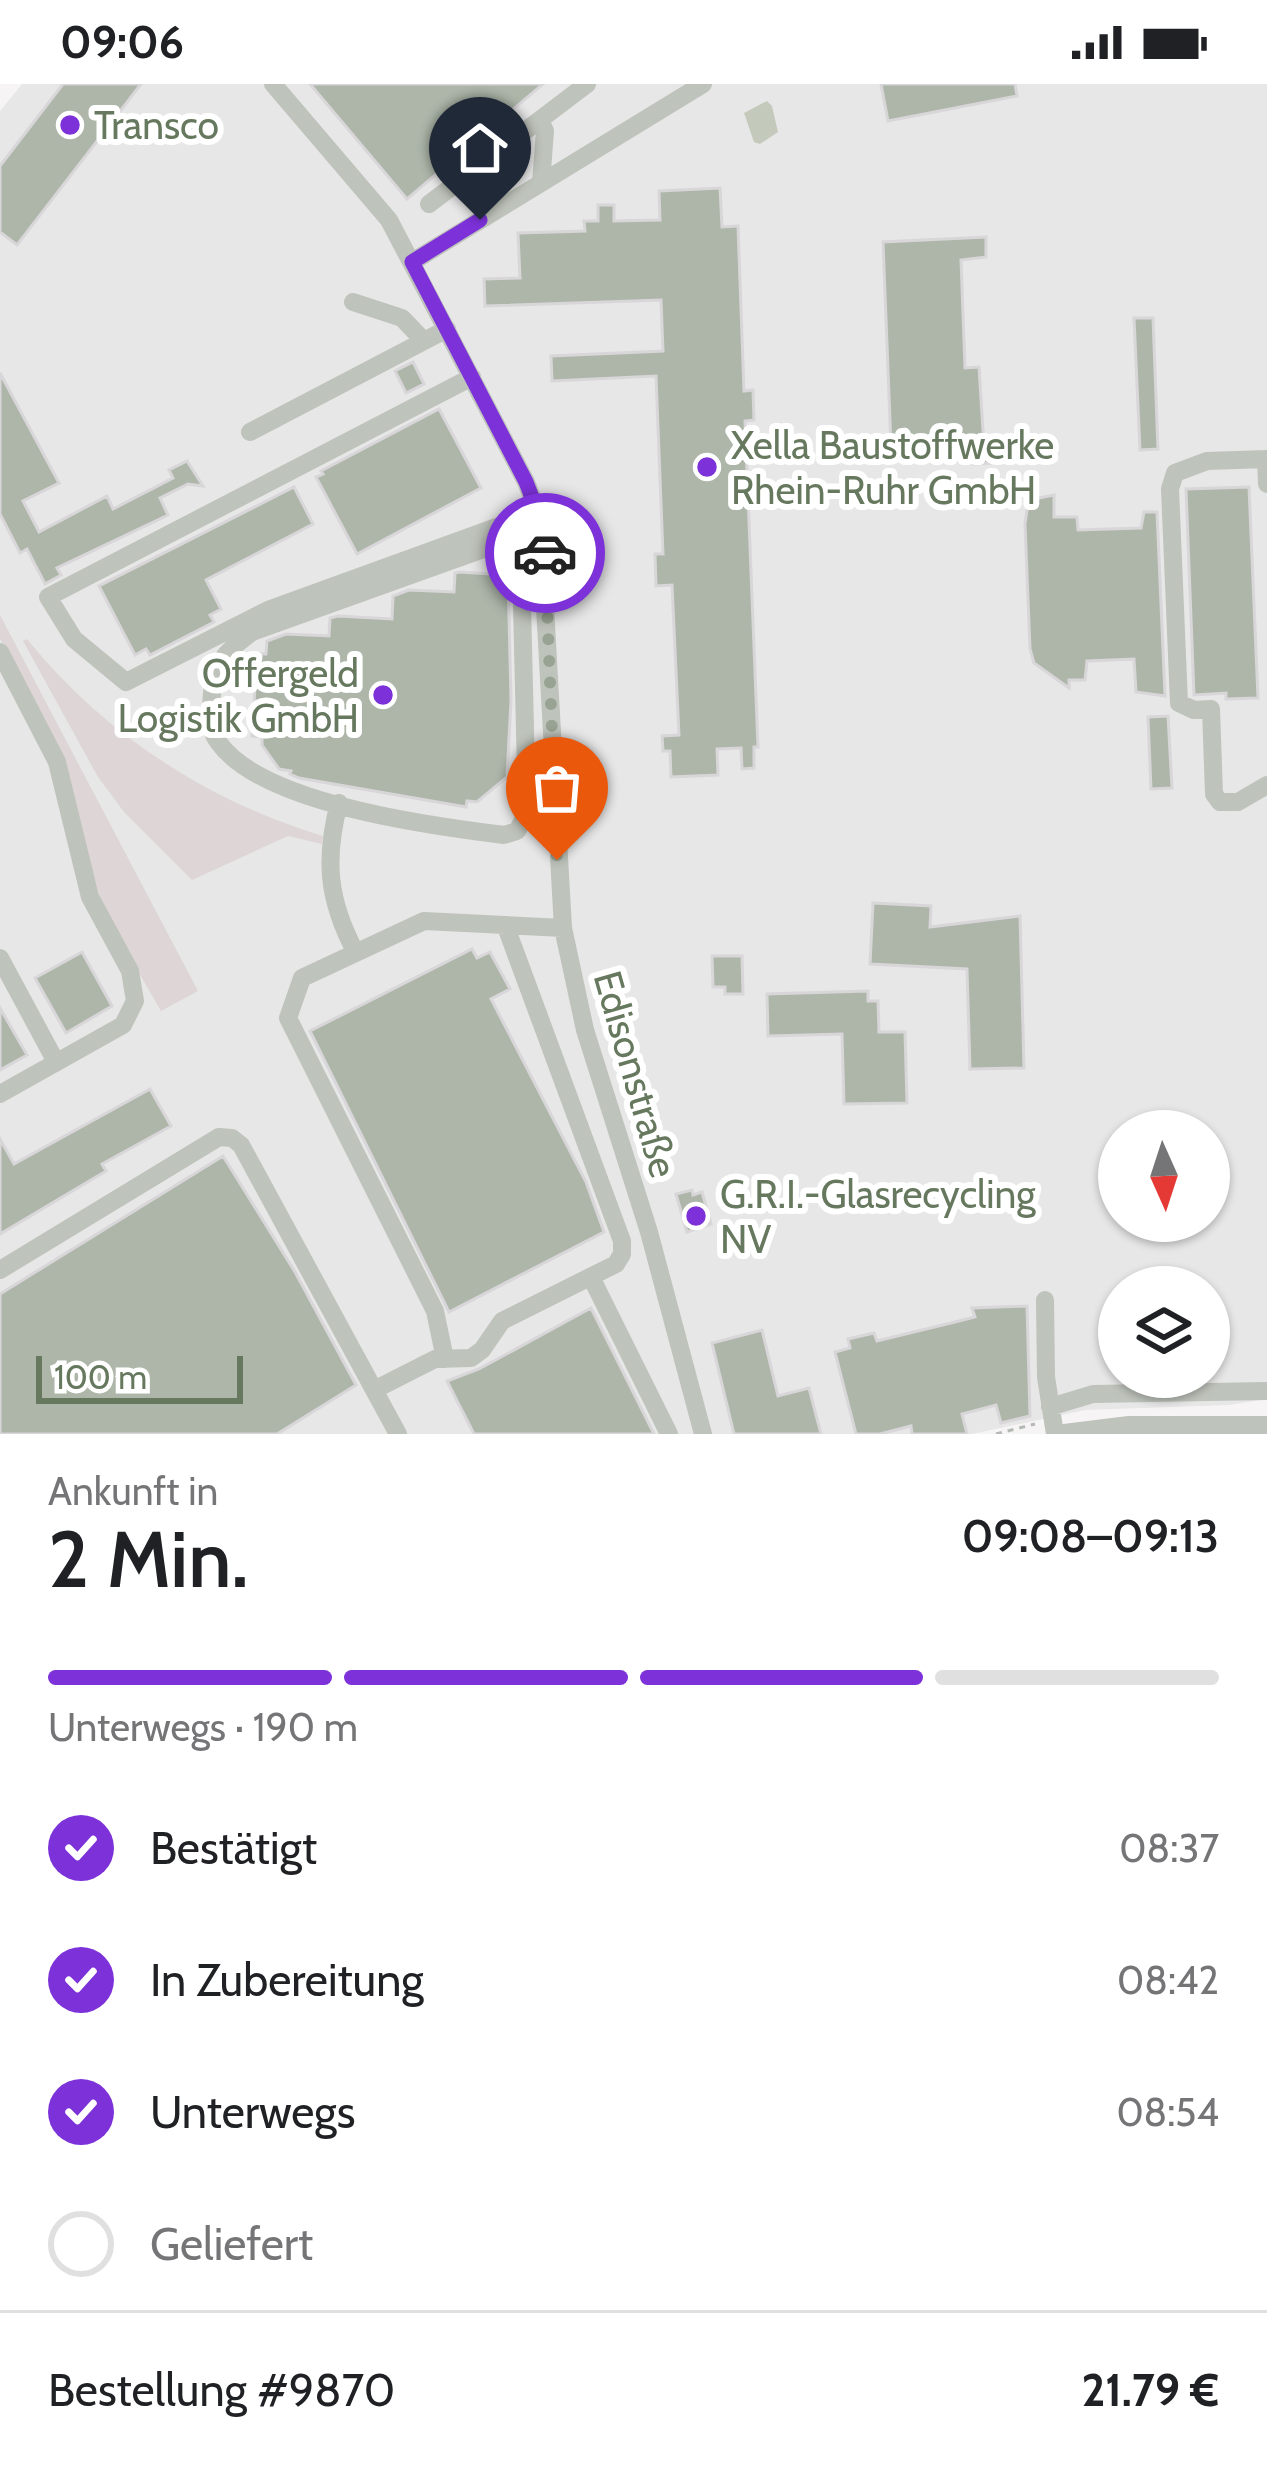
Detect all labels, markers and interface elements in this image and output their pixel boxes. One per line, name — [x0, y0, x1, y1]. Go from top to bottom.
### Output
text: 09:06 — [60, 15, 184, 69]
pin — [429, 97, 531, 220]
place label: Transco — [94, 101, 219, 149]
marker: Transco — [57, 112, 83, 138]
icon: home — [447, 115, 513, 181]
place label: Xella Baustoffwerke Rhein-Ruhr GmbH — [731, 421, 1054, 514]
marker: Xella Baustoffwerke Rhein-Ruhr GmbH — [694, 454, 720, 480]
courier — [485, 493, 605, 613]
icon: car — [512, 520, 578, 586]
place label: Offergeld Logistik GmbH — [118, 649, 359, 742]
marker: Offergeld Logistik GmbH — [370, 682, 396, 708]
pin — [506, 737, 608, 860]
icon: bag — [524, 755, 590, 821]
street label: Edisonstraße — [584, 965, 688, 1183]
north arrow — [1098, 1110, 1230, 1242]
map controls — [1098, 1110, 1230, 1398]
place label: G.R.I.-Glasrecycling NV — [720, 1170, 1036, 1263]
marker: G.R.I.-Glasrecycling NV — [683, 1203, 709, 1229]
button: layers — [1098, 1266, 1230, 1398]
scale bar — [36, 1350, 243, 1403]
text: 100 m — [54, 1357, 147, 1397]
text: Ankunft in — [48, 1467, 218, 1515]
text: 09:08–09:13 — [962, 1509, 1219, 1563]
text: 2 Min. — [48, 1512, 248, 1607]
text: Unterwegs · 190 m — [48, 1703, 358, 1751]
icon: check — [48, 1815, 114, 1881]
text: Bestätigt — [150, 1821, 317, 1875]
text: 08:37 — [1119, 1824, 1219, 1872]
icon: check — [48, 1947, 114, 2013]
text: In Zubereitung — [150, 1953, 424, 2007]
text: 08:42 — [1117, 1956, 1219, 2004]
icon: check — [48, 2079, 114, 2145]
text: Unterwegs — [150, 2085, 355, 2139]
text: 08:54 — [1116, 2088, 1219, 2136]
text: Geliefert — [150, 2217, 313, 2271]
text: Bestellung #9870 — [48, 2363, 395, 2417]
text: 21.79 € — [1081, 2363, 1219, 2417]

